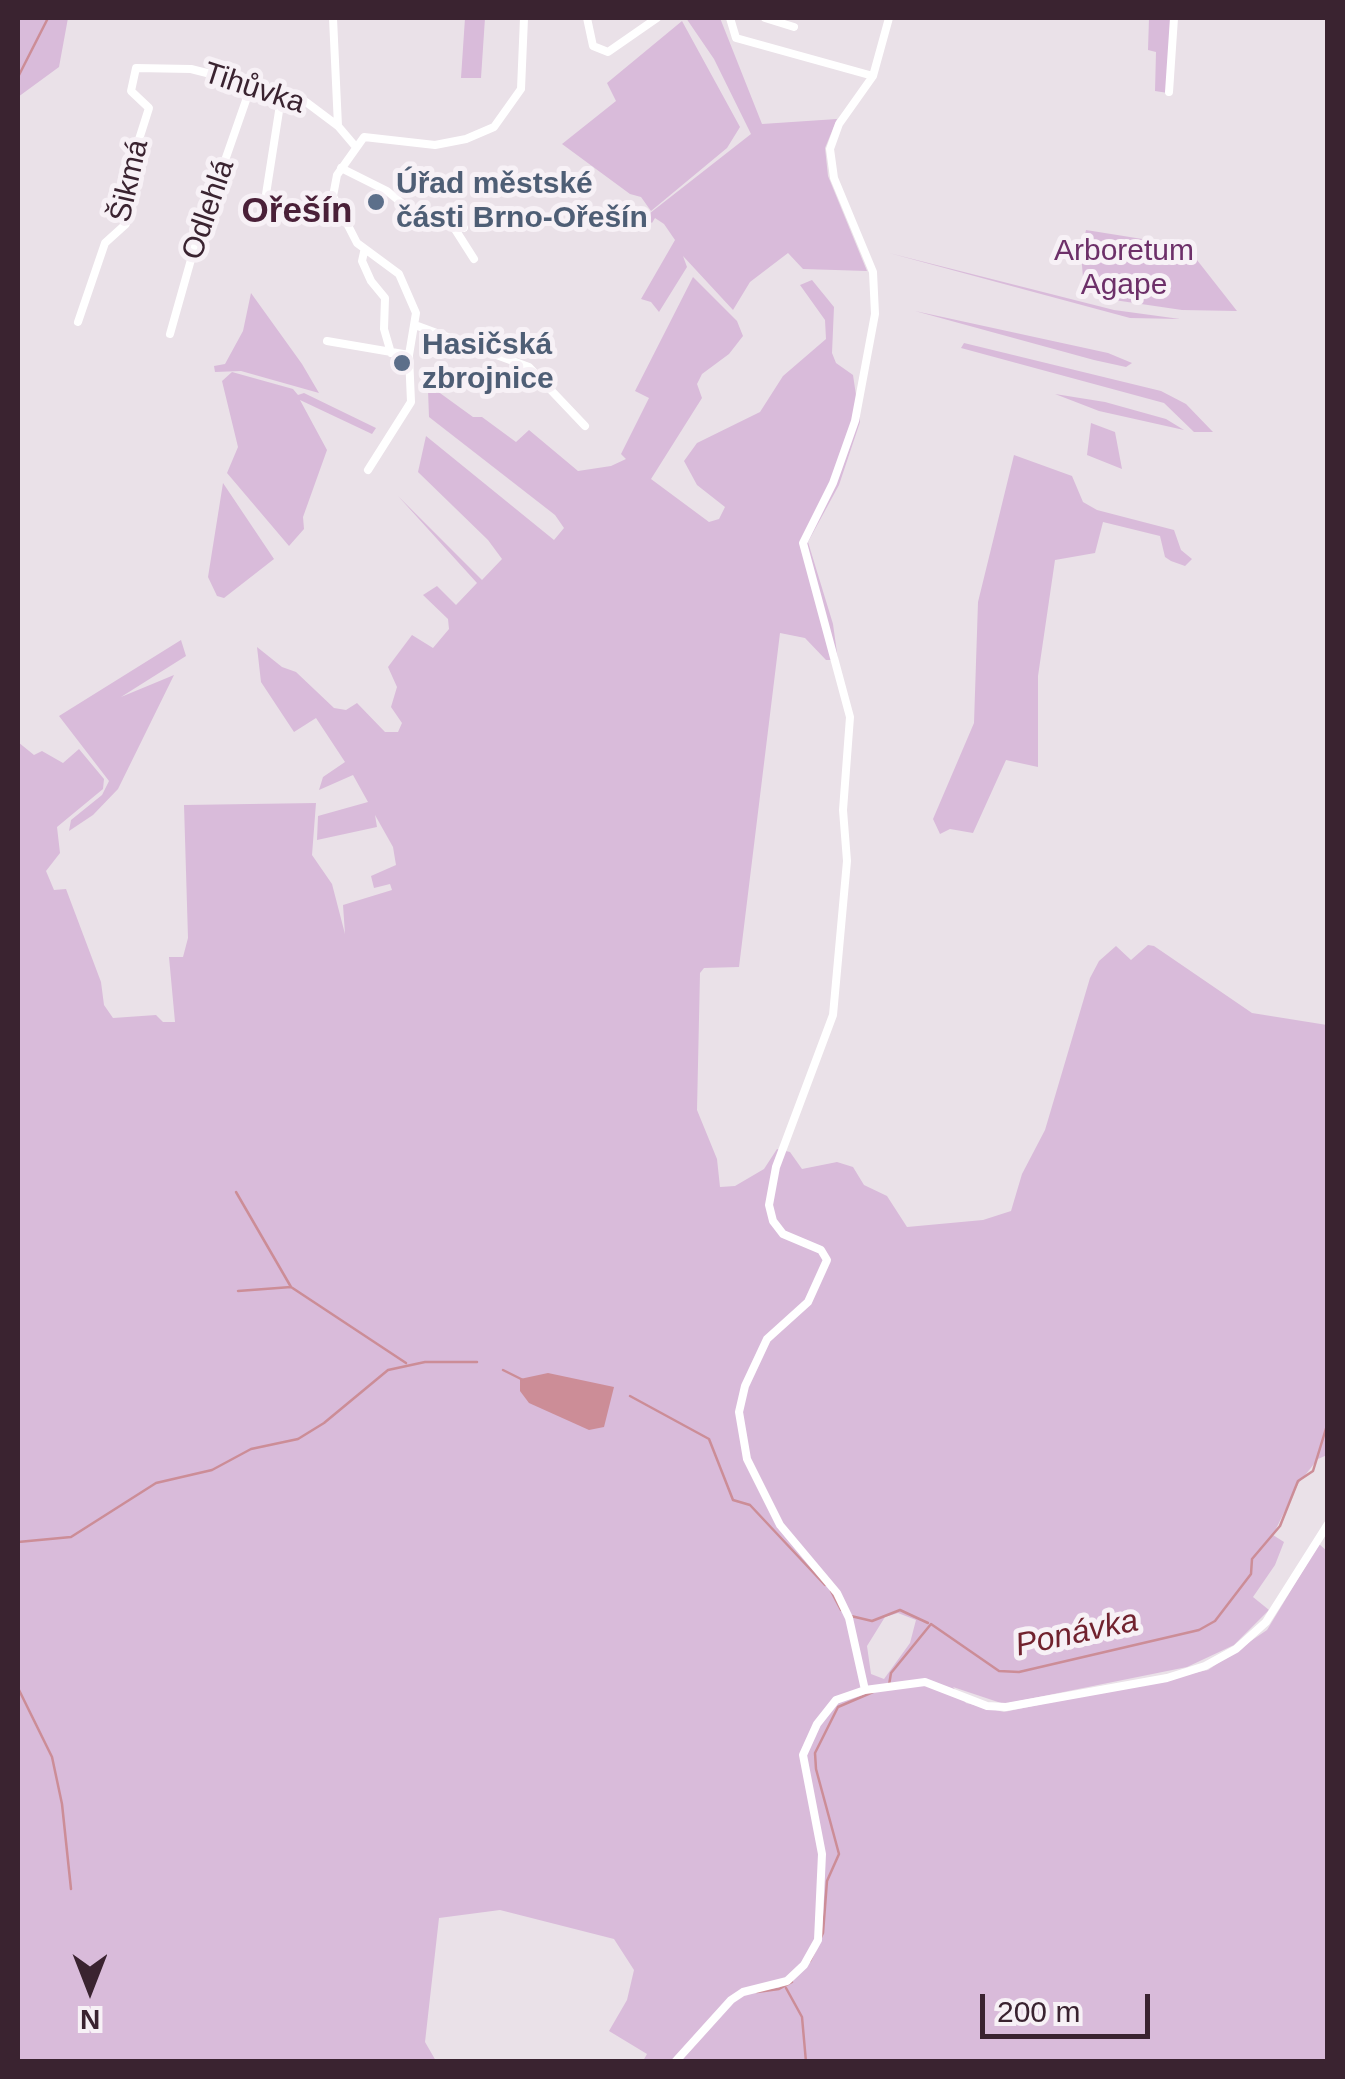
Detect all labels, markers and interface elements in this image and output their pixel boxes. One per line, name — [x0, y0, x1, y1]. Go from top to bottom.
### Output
street label: Tihůvka — [199, 56, 309, 122]
street label: Šikmá — [103, 136, 157, 226]
street label: Odlehlá — [175, 155, 243, 265]
place label: Úřad městské části Brno-Ořešín — [396, 167, 648, 238]
district label: Ořešín — [242, 191, 352, 233]
marker: Úřad městské části Brno-Ořešín — [365, 191, 387, 213]
park label: Arboretum Agape — [1054, 234, 1194, 304]
place label: Hasičská zbrojnice — [422, 328, 554, 398]
marker: Hasičská zbrojnice — [391, 352, 413, 374]
water label: Ponávka — [1012, 1602, 1142, 1666]
north arrow — [40, 1939, 140, 2039]
scale bar — [985, 1974, 1155, 2036]
text: 200 m — [997, 1995, 1080, 2028]
text: N — [80, 2004, 100, 2035]

